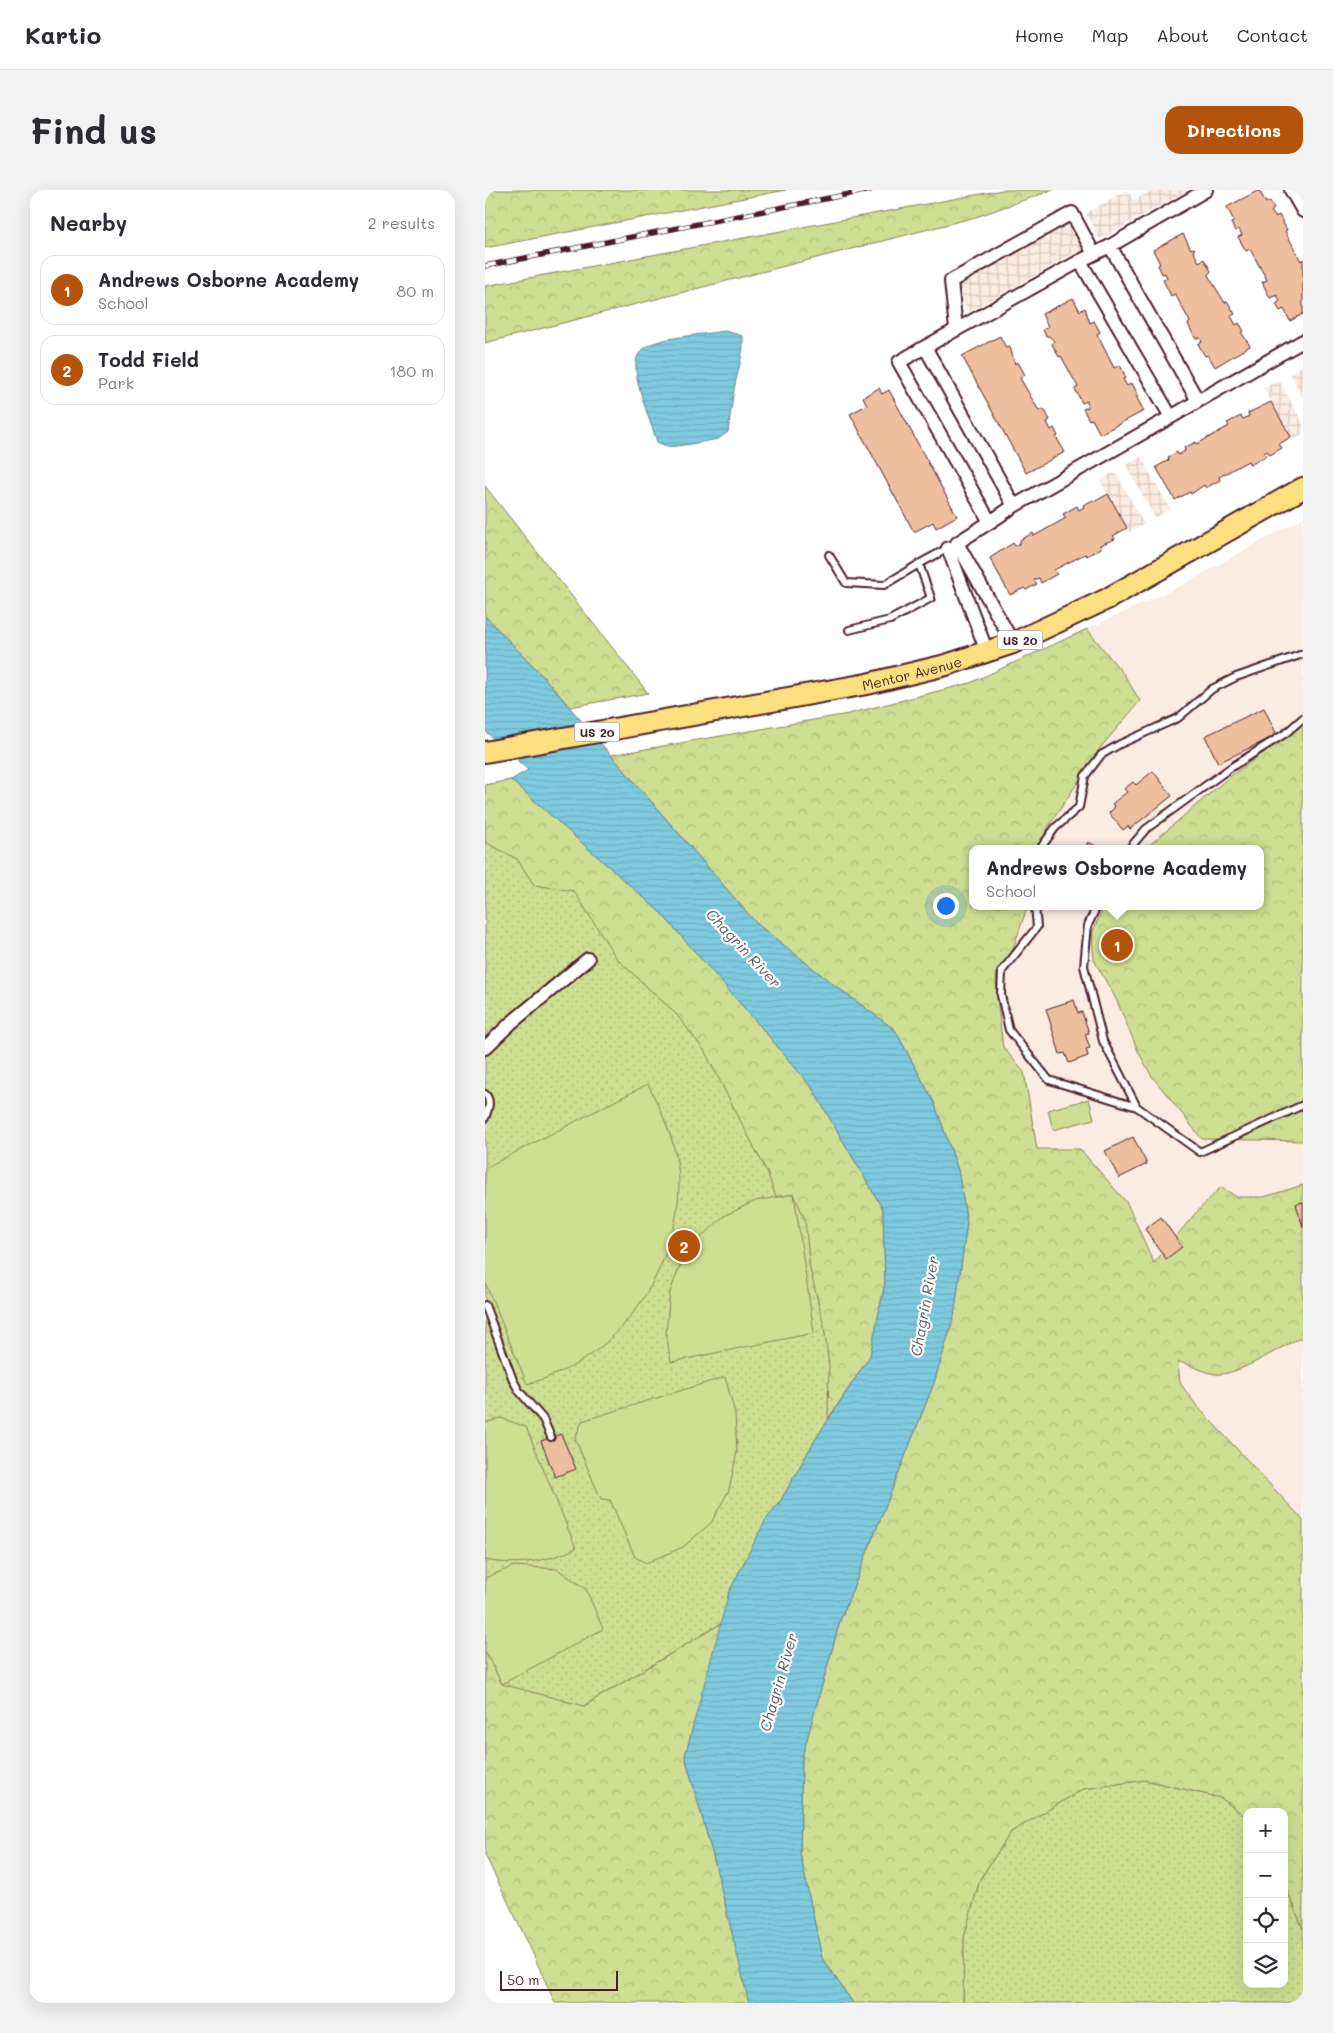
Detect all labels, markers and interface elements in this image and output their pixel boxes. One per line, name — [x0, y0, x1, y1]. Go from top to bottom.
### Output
text: Kartio — [25, 19, 101, 50]
text: Home — [1015, 23, 1064, 47]
text: Map — [1092, 23, 1128, 47]
text: About — [1156, 23, 1209, 47]
text: Contact — [1237, 23, 1308, 47]
button: Directions — [1165, 106, 1303, 154]
text: Find us — [30, 107, 157, 153]
text: Nearby — [50, 209, 127, 236]
text: 2 results — [368, 212, 435, 233]
text: Andrews Osborne Academy — [98, 267, 359, 292]
text: 1 — [63, 280, 71, 301]
text: 80 m — [397, 280, 434, 301]
text: School — [98, 292, 148, 313]
text: Todd Field — [98, 347, 199, 372]
text: 2 — [63, 360, 71, 381]
text: 180 m — [389, 360, 434, 381]
text: Park — [98, 372, 134, 393]
road number: US 20 — [997, 630, 1043, 650]
street label: Mentor Avenue — [860, 651, 964, 694]
road number: US 20 — [575, 722, 619, 742]
popup — [969, 845, 1264, 910]
text: Andrews Osborne Academy — [986, 855, 1247, 880]
text: School — [986, 880, 1036, 901]
your location — [933, 893, 959, 919]
water label: Chagrin River — [702, 904, 786, 992]
pin: 1 — [1101, 926, 1133, 964]
pin: 2 — [668, 1227, 700, 1265]
water label: Chagrin River — [905, 1254, 943, 1358]
water label: Chagrin River — [754, 1630, 802, 1733]
map controls — [1243, 1808, 1288, 1988]
button: + — [1243, 1808, 1288, 1853]
button: − — [1243, 1853, 1288, 1898]
button: locate — [1243, 1898, 1288, 1943]
button: layers — [1243, 1943, 1288, 1988]
scale bar — [500, 1968, 617, 1991]
text: 50 m — [507, 1970, 539, 1989]

